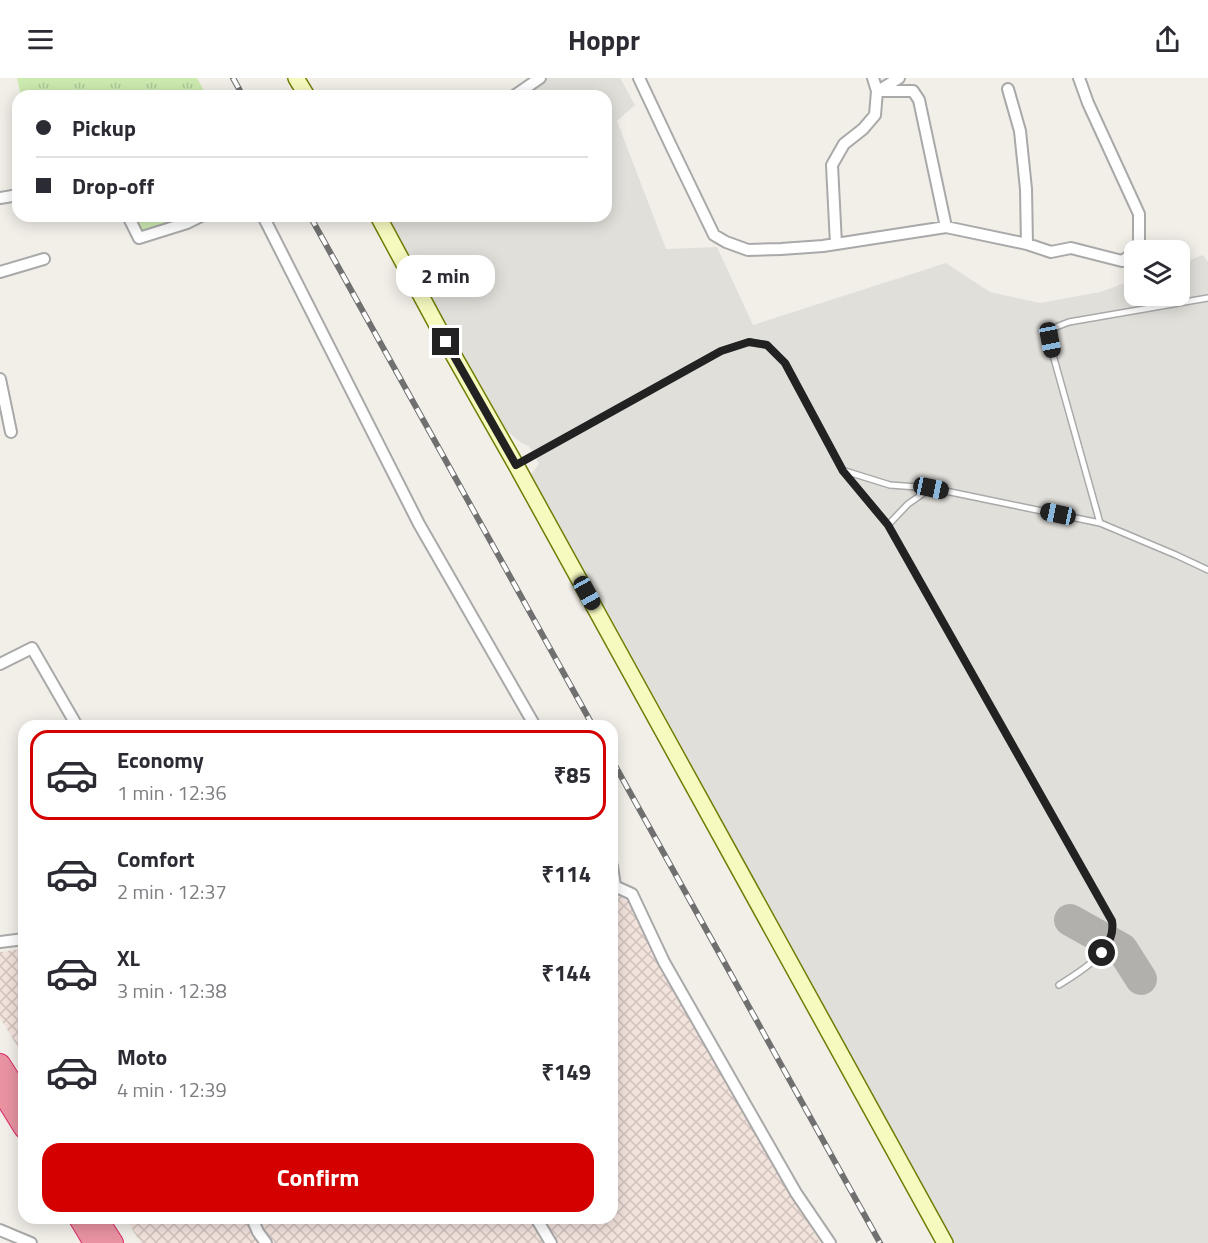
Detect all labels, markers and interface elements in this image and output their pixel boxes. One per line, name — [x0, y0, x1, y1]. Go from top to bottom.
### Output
text: Hoppr — [568, 19, 640, 60]
icon: menu — [24, 23, 57, 56]
icon: share — [1151, 23, 1184, 56]
text: Pickup — [72, 111, 136, 145]
text: Drop-off — [72, 169, 154, 203]
map controls — [1124, 240, 1190, 306]
button: layers — [1124, 240, 1190, 306]
callout: 2 min — [396, 255, 496, 297]
text: 2 min — [421, 260, 470, 291]
car — [1038, 321, 1062, 359]
route end — [432, 328, 459, 355]
car — [912, 475, 950, 501]
car — [1039, 501, 1077, 527]
car — [570, 573, 604, 613]
text: Economy — [117, 743, 204, 777]
icon: car — [45, 748, 99, 802]
text: ₹85 — [554, 758, 591, 792]
text: 1 min · 12:36 — [117, 777, 227, 808]
text: Comfort — [117, 842, 195, 876]
icon: car — [45, 847, 99, 901]
text: ₹114 — [541, 857, 591, 891]
text: 2 min · 12:37 — [117, 876, 227, 907]
route start — [1088, 939, 1115, 966]
text: XL — [117, 941, 140, 975]
icon: car — [45, 946, 99, 1000]
text: ₹144 — [541, 956, 591, 990]
text: 3 min · 12:38 — [117, 975, 227, 1006]
text: Moto — [117, 1040, 167, 1074]
icon: car — [45, 1045, 99, 1099]
text: ₹149 — [541, 1055, 591, 1089]
text: 4 min · 12:39 — [117, 1074, 227, 1105]
button: Confirm — [42, 1143, 594, 1212]

